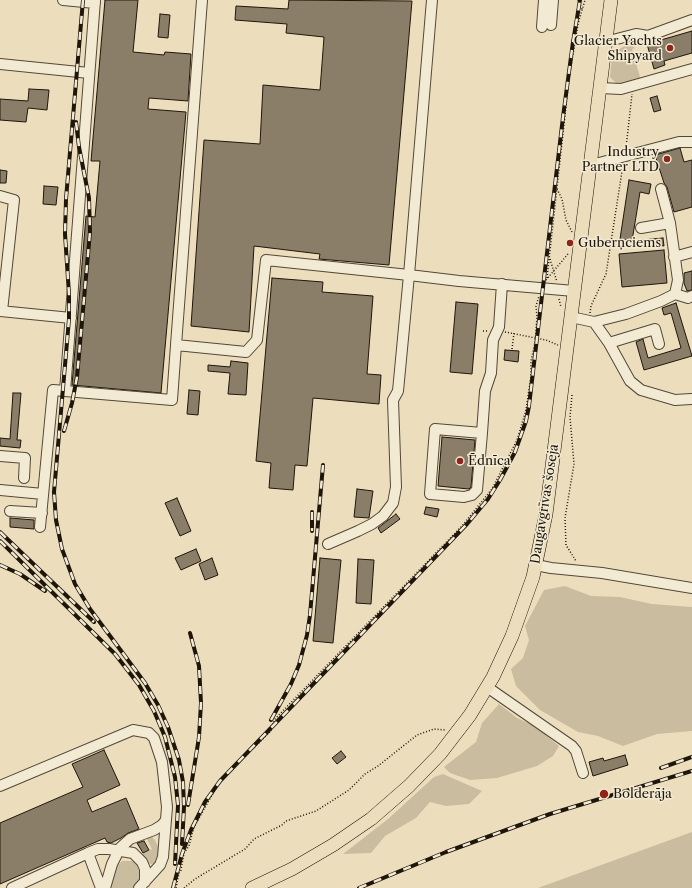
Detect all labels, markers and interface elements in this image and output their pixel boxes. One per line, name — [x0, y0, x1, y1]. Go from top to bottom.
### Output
place label: Glacier Yachts Shipyard — [574, 33, 662, 64]
marker: Glacier Yachts Shipyard — [665, 43, 675, 53]
place label: Industry Partner LTD — [582, 144, 659, 175]
marker: Industry Partner LTD — [662, 154, 672, 164]
place label: Guberņciems — [578, 235, 661, 251]
marker: Guberņciems — [565, 238, 575, 248]
street label: Daugavgrīvas šoseja — [528, 443, 562, 565]
place label: Ēdnīca — [468, 453, 511, 469]
marker: Ēdnīca — [455, 456, 465, 466]
place label: Bolderāja — [613, 786, 672, 802]
marker: Bolderāja — [598, 788, 610, 800]

